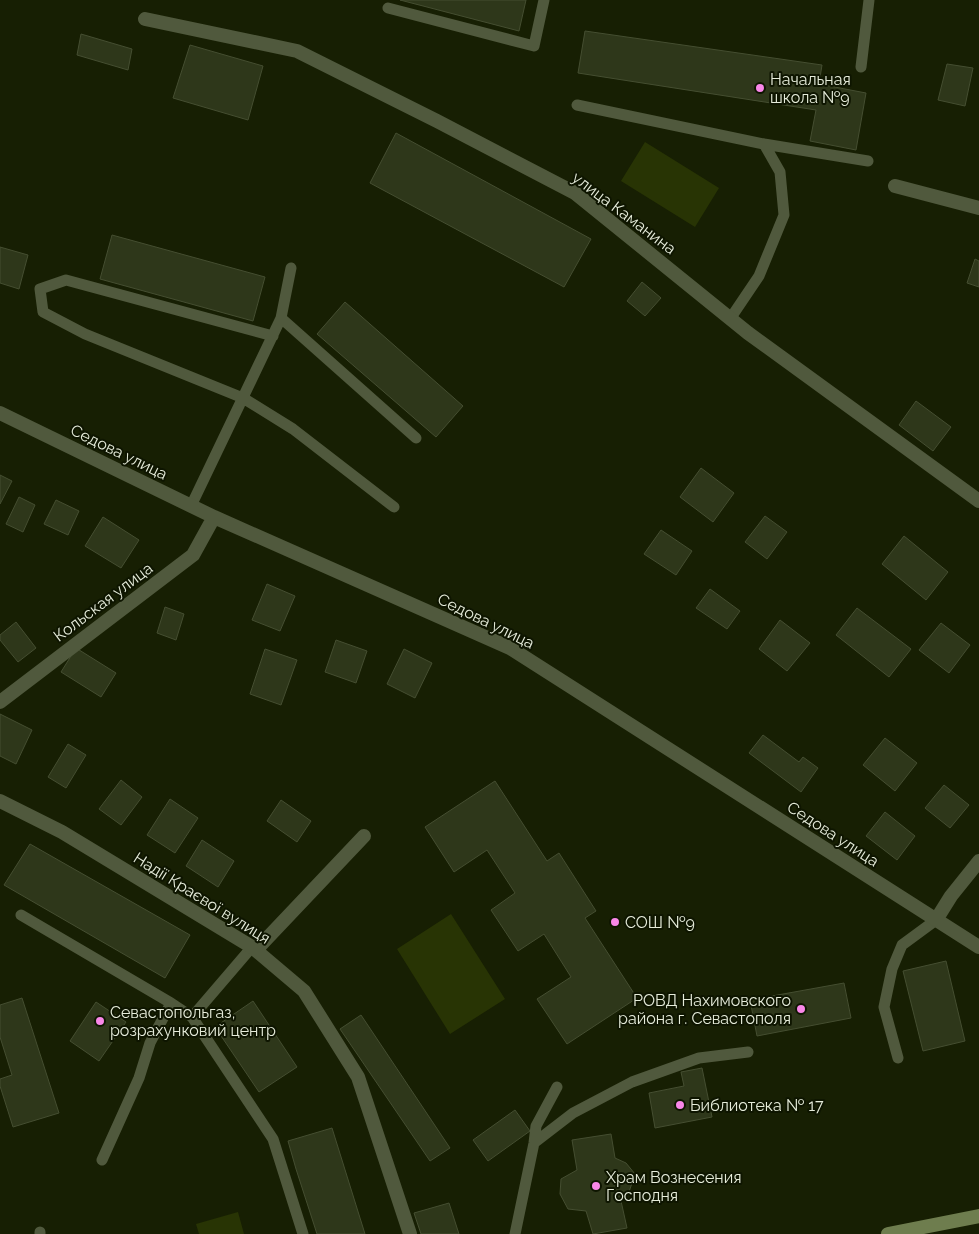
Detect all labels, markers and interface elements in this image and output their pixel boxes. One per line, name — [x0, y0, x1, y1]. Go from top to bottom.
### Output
place label: Начальная школа №9 — [770, 70, 851, 107]
marker: Начальная школа №9 — [754, 82, 766, 94]
street label: улица Каманина — [568, 168, 680, 258]
street label: Седова улица — [67, 420, 171, 484]
street label: Кольская улица — [50, 559, 156, 645]
street label: Седова улица — [434, 589, 538, 653]
street label: Седова улица — [784, 797, 882, 871]
street label: Надії Краєвої вулиця — [130, 848, 274, 948]
place label: СОШ №9 — [625, 913, 695, 932]
marker: СОШ №9 — [609, 916, 621, 928]
place label: РОВД Нахимовского района г. Севастополя — [618, 991, 791, 1028]
place label: Севастопольгаз, розрахунковий центр — [110, 1003, 276, 1040]
marker: РОВД Нахимовского района г. Севастополя — [795, 1003, 807, 1015]
marker: Севастопольгаз, розрахунковий центр — [94, 1015, 106, 1027]
place label: Библиотека № 17 — [690, 1096, 824, 1115]
marker: Библиотека № 17 — [674, 1099, 686, 1111]
place label: Храм Вознесения Господня — [606, 1168, 741, 1205]
marker: Храм Вознесения Господня — [590, 1180, 602, 1192]

